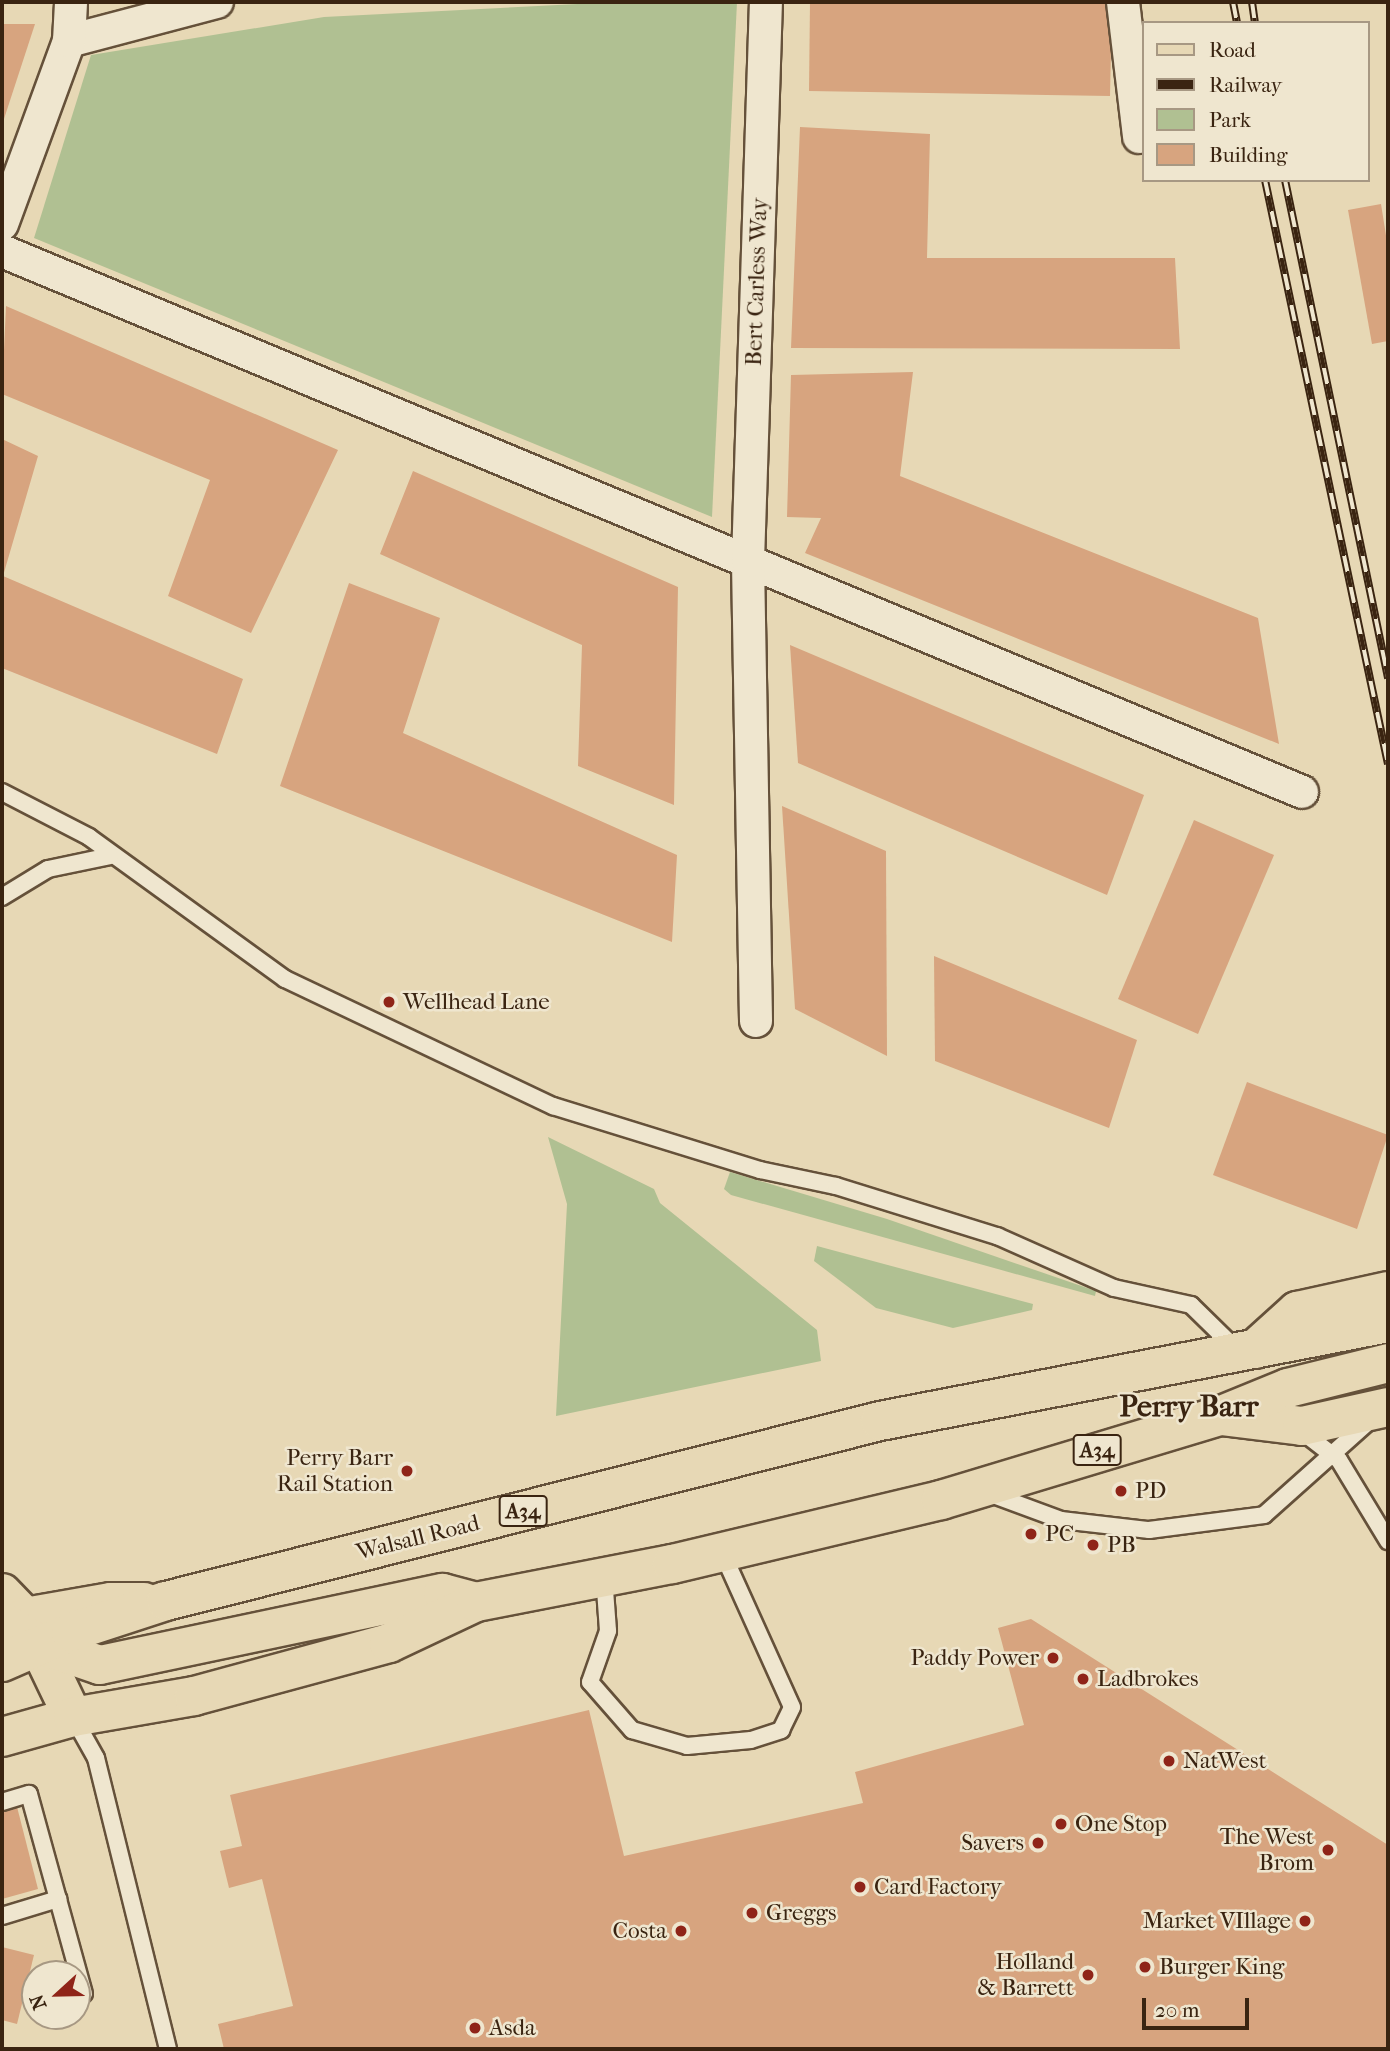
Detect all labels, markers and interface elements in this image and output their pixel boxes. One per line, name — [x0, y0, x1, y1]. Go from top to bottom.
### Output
legend — [1142, 21, 1369, 182]
text: Road — [1209, 38, 1256, 62]
text: Railway — [1209, 73, 1282, 97]
text: Park — [1209, 108, 1251, 132]
text: Building — [1209, 143, 1287, 167]
street label: Bert Carless Way — [740, 198, 774, 366]
place label: Wellhead Lane — [403, 988, 550, 1016]
marker: Wellhead Lane — [381, 994, 397, 1010]
district label: Perry Barr — [1119, 1389, 1259, 1425]
road number: A34 — [1072, 1432, 1122, 1468]
place label: Perry Barr Rail Station — [277, 1444, 393, 1498]
marker: Perry Barr Rail Station — [399, 1463, 415, 1479]
place label: PD — [1135, 1477, 1166, 1505]
marker: PD — [1113, 1483, 1129, 1499]
road number: A34 — [498, 1494, 548, 1528]
street label: Walsall Road — [354, 1509, 482, 1567]
place label: PC — [1045, 1520, 1074, 1548]
marker: PC — [1023, 1526, 1039, 1542]
place label: PB — [1107, 1531, 1136, 1559]
marker: PB — [1085, 1537, 1101, 1553]
place label: Paddy Power — [910, 1644, 1039, 1672]
marker: Paddy Power — [1045, 1650, 1061, 1666]
place label: Ladbrokes — [1097, 1665, 1199, 1693]
marker: Ladbrokes — [1075, 1671, 1091, 1687]
place label: NatWest — [1183, 1747, 1267, 1775]
marker: NatWest — [1161, 1753, 1177, 1769]
place label: One Stop — [1075, 1810, 1167, 1838]
marker: One Stop — [1053, 1816, 1069, 1832]
place label: The West Brom — [1220, 1823, 1314, 1877]
place label: Savers — [961, 1829, 1024, 1857]
marker: Savers — [1030, 1835, 1046, 1851]
marker: The West Brom — [1320, 1842, 1336, 1858]
place label: Card Factory — [874, 1873, 1002, 1901]
marker: Card Factory — [852, 1879, 868, 1895]
place label: Greggs — [766, 1899, 836, 1927]
marker: Greggs — [744, 1905, 760, 1921]
place label: Market VIllage — [1143, 1907, 1291, 1935]
marker: Market VIllage — [1297, 1913, 1313, 1929]
place label: Costa — [613, 1917, 667, 1945]
marker: Costa — [673, 1923, 689, 1939]
place label: Holland & Barrett — [977, 1948, 1074, 2002]
place label: Burger King — [1159, 1953, 1284, 1981]
marker: Burger King — [1137, 1959, 1153, 1975]
north arrow — [21, 1960, 91, 2030]
marker: Holland & Barrett — [1080, 1967, 1096, 1983]
scale bar — [1145, 1984, 1252, 2028]
text: N — [25, 1991, 51, 2013]
text: 20 m — [1155, 1998, 1199, 2022]
place label: Asda — [489, 2014, 536, 2042]
marker: Asda — [467, 2020, 483, 2036]

